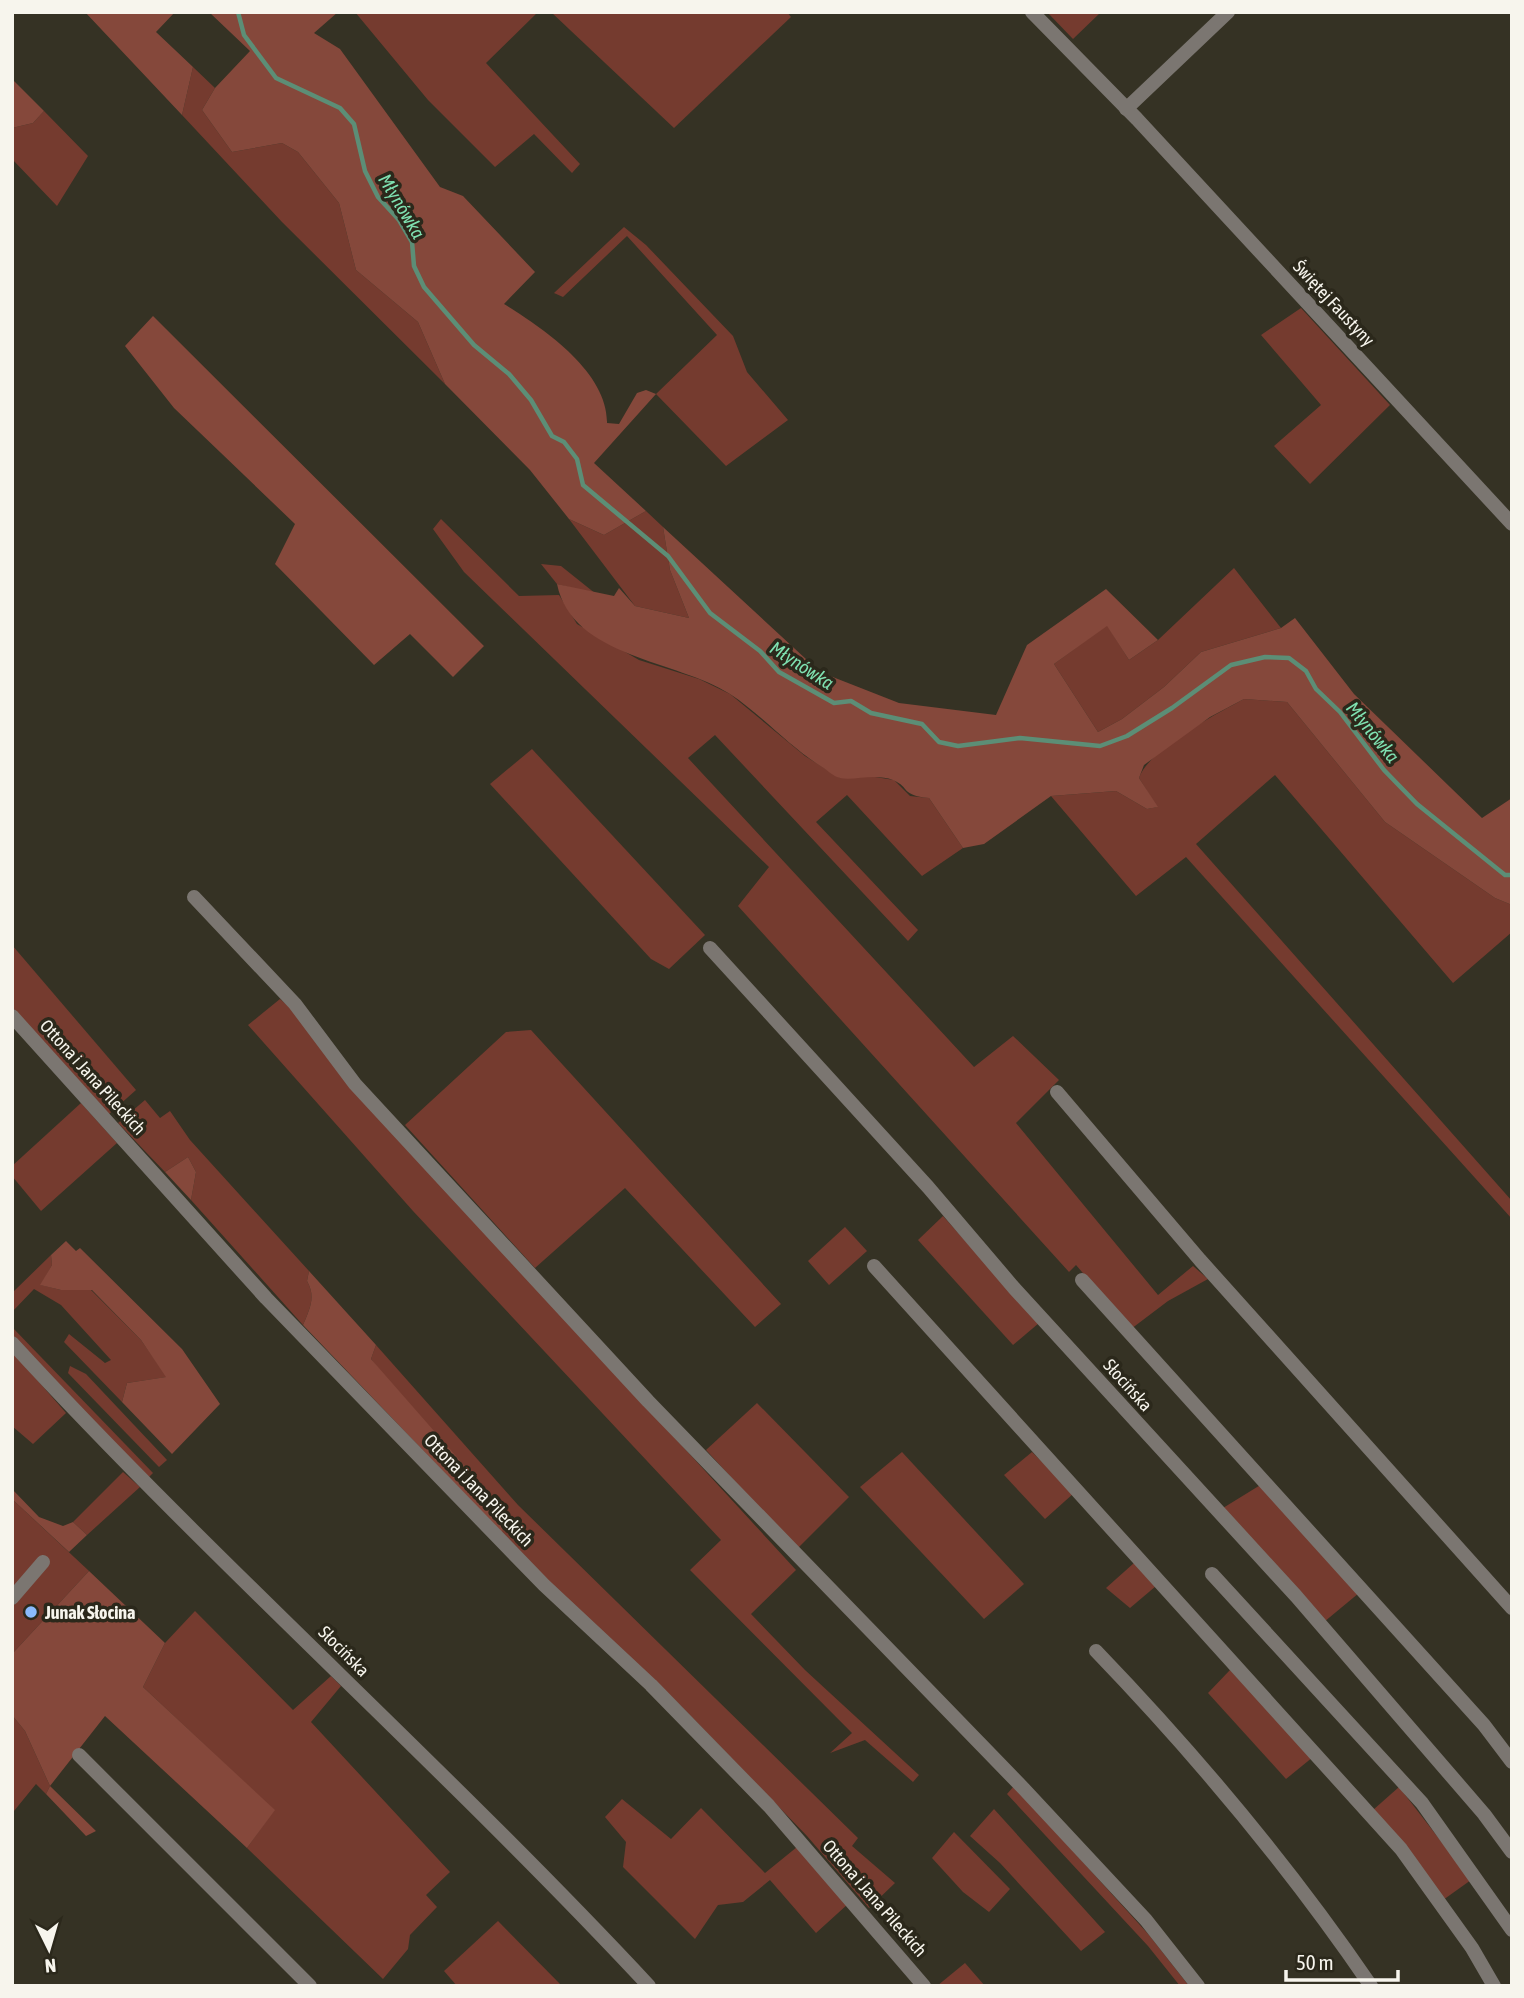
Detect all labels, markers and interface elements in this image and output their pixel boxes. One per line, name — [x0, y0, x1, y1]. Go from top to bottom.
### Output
water label: Młynówka — [374, 170, 430, 242]
street label: Świętej Faustyny — [1289, 256, 1379, 350]
water label: Młynówka — [766, 636, 838, 694]
water label: Młynówka — [1342, 697, 1404, 767]
street label: Ottona i Jana Pileckich — [36, 1015, 150, 1139]
street label: Słocińska — [1099, 1355, 1157, 1415]
street label: Ottona i Jana Pileckich — [420, 1430, 538, 1550]
place label: Junak Słocina — [44, 1602, 135, 1623]
marker: Junak Słocina — [23, 1604, 39, 1620]
street label: Słocińska — [314, 1621, 374, 1681]
street label: Ottona i Jana Pileckich — [819, 1835, 931, 1961]
north arrow — [14, 1914, 84, 1984]
scale bar — [1286, 1938, 1398, 1982]
text: 50 m — [1296, 1950, 1334, 1974]
text: N — [44, 1954, 57, 1977]

